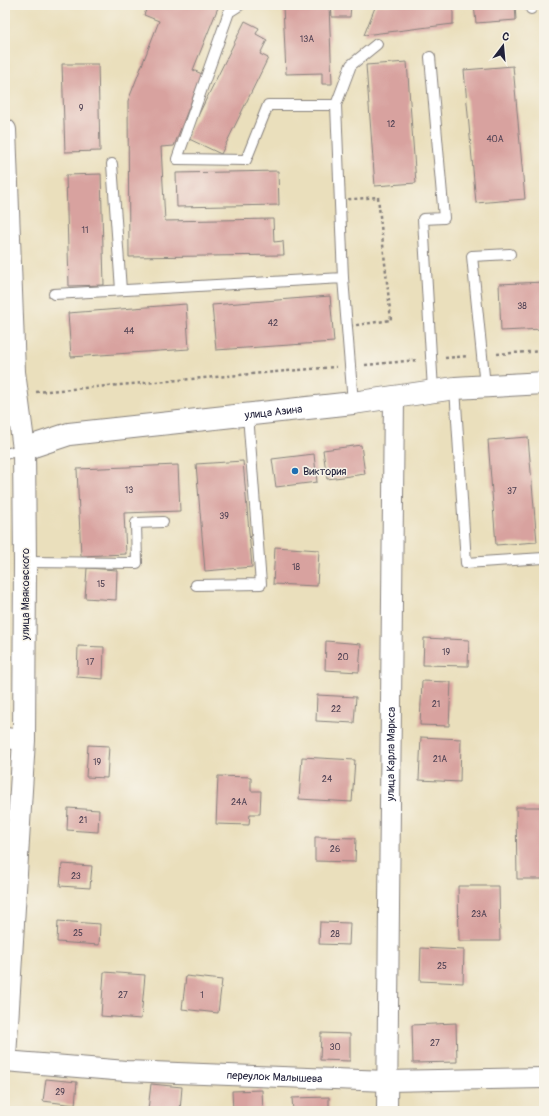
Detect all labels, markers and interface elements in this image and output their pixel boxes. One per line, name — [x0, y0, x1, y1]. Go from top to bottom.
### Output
north arrow — [483, 26, 523, 66]
text: С — [501, 30, 511, 44]
house number: 13А — [300, 34, 314, 45]
house number: 9 — [79, 103, 84, 114]
house number: 12 — [387, 119, 395, 130]
house number: 40А — [486, 134, 504, 145]
house number: 11 — [81, 225, 89, 236]
house number: 38 — [517, 301, 527, 312]
house number: 42 — [268, 318, 278, 329]
house number: 44 — [124, 326, 135, 337]
street label: улица Азина — [243, 403, 303, 422]
place label: Виктория — [303, 465, 346, 478]
marker: Виктория — [290, 466, 300, 476]
house number: 13 — [125, 485, 133, 496]
house number: 37 — [507, 486, 517, 497]
house number: 39 — [219, 511, 229, 522]
street label: улица Маяковского — [19, 548, 32, 641]
house number: 18 — [292, 562, 300, 573]
house number: 15 — [97, 579, 105, 590]
house number: 19 — [442, 647, 450, 658]
house number: 20 — [337, 652, 349, 663]
house number: 17 — [86, 657, 94, 668]
house number: 21 — [432, 699, 440, 710]
house number: 22 — [331, 704, 341, 715]
street label: улица Карла Маркса — [384, 707, 398, 802]
house number: 21А — [433, 754, 447, 765]
house number: 19 — [93, 757, 101, 768]
house number: 24 — [322, 774, 333, 785]
house number: 24А — [231, 797, 247, 808]
house number: 21 — [79, 815, 87, 826]
house number: 26 — [330, 844, 340, 855]
house number: 23 — [71, 871, 81, 882]
house number: 23А — [471, 909, 487, 920]
house number: 25 — [73, 928, 83, 939]
house number: 28 — [330, 929, 340, 940]
house number: 25 — [437, 961, 447, 972]
house number: 27 — [118, 990, 128, 1001]
house number: 1 — [200, 990, 204, 1001]
house number: 27 — [430, 1038, 440, 1049]
house number: 30 — [329, 1042, 341, 1053]
street label: переулок Малышева — [226, 1069, 323, 1086]
house number: 29 — [55, 1087, 65, 1098]

